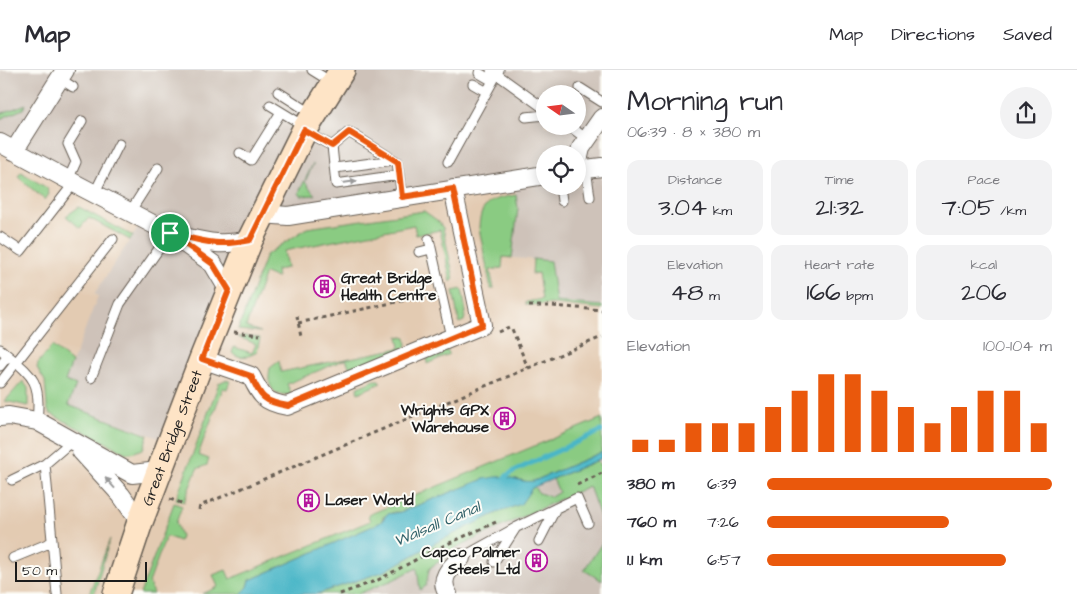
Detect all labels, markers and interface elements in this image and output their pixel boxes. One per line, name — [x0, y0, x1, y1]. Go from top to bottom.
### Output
text: Map — [25, 18, 70, 52]
text: Map — [829, 22, 863, 47]
text: Directions — [891, 22, 975, 47]
text: Saved — [1003, 22, 1052, 47]
text: Morning run — [627, 82, 783, 121]
north arrow — [536, 85, 586, 135]
map controls — [536, 85, 586, 195]
button: share — [1000, 87, 1052, 139]
text: 06:39 · 8 × 380 m — [627, 121, 760, 143]
button: locate — [536, 145, 586, 195]
text: Distance — [668, 170, 722, 190]
text: Time — [825, 170, 854, 190]
text: Pace — [968, 170, 1000, 190]
one-way arrow — [342, 178, 358, 186]
text: 3.04 — [658, 190, 707, 225]
text: 21:32 — [815, 190, 864, 225]
text: 7:05 — [942, 190, 995, 225]
text: km — [707, 201, 732, 221]
text: /km — [995, 201, 1026, 221]
pin — [149, 212, 191, 254]
icon: arrive — [156, 219, 184, 247]
text: Elevation — [668, 255, 723, 275]
text: Heart rate — [804, 255, 875, 275]
text: kcal — [970, 255, 997, 275]
place label: Great Bridge Health Centre — [341, 268, 436, 306]
building icon: Great Bridge Health Centre — [313, 275, 337, 299]
text: 48 — [670, 275, 704, 310]
text: 166 — [806, 275, 841, 310]
text: 206 — [961, 275, 1007, 310]
text: m — [704, 286, 720, 306]
text: bpm — [841, 286, 873, 306]
text: Elevation — [627, 335, 690, 357]
text: 100–104 m — [983, 335, 1052, 357]
street label: Great Bridge Street — [137, 367, 207, 509]
place label: Wrights GPX Warehouse — [400, 400, 489, 438]
building icon: Wrights GPX Warehouse — [493, 407, 517, 431]
text: 380 m — [627, 473, 674, 495]
text: 6:39 — [707, 473, 737, 495]
one-way arrow — [104, 477, 115, 490]
building icon: Laser World — [297, 488, 321, 512]
place label: Laser World — [325, 490, 414, 511]
water label: Walsall Canal — [391, 495, 486, 552]
text: 760 m — [627, 511, 676, 533]
text: 7:26 — [707, 511, 739, 533]
place label: Capco Palmer Steels Ltd — [422, 542, 521, 580]
building icon: Capco Palmer Steels Ltd — [524, 549, 548, 573]
text: 1.1 km — [627, 549, 662, 571]
text: 6:57 — [707, 549, 741, 571]
scale bar — [15, 559, 148, 582]
text: 50 m — [22, 561, 57, 581]

